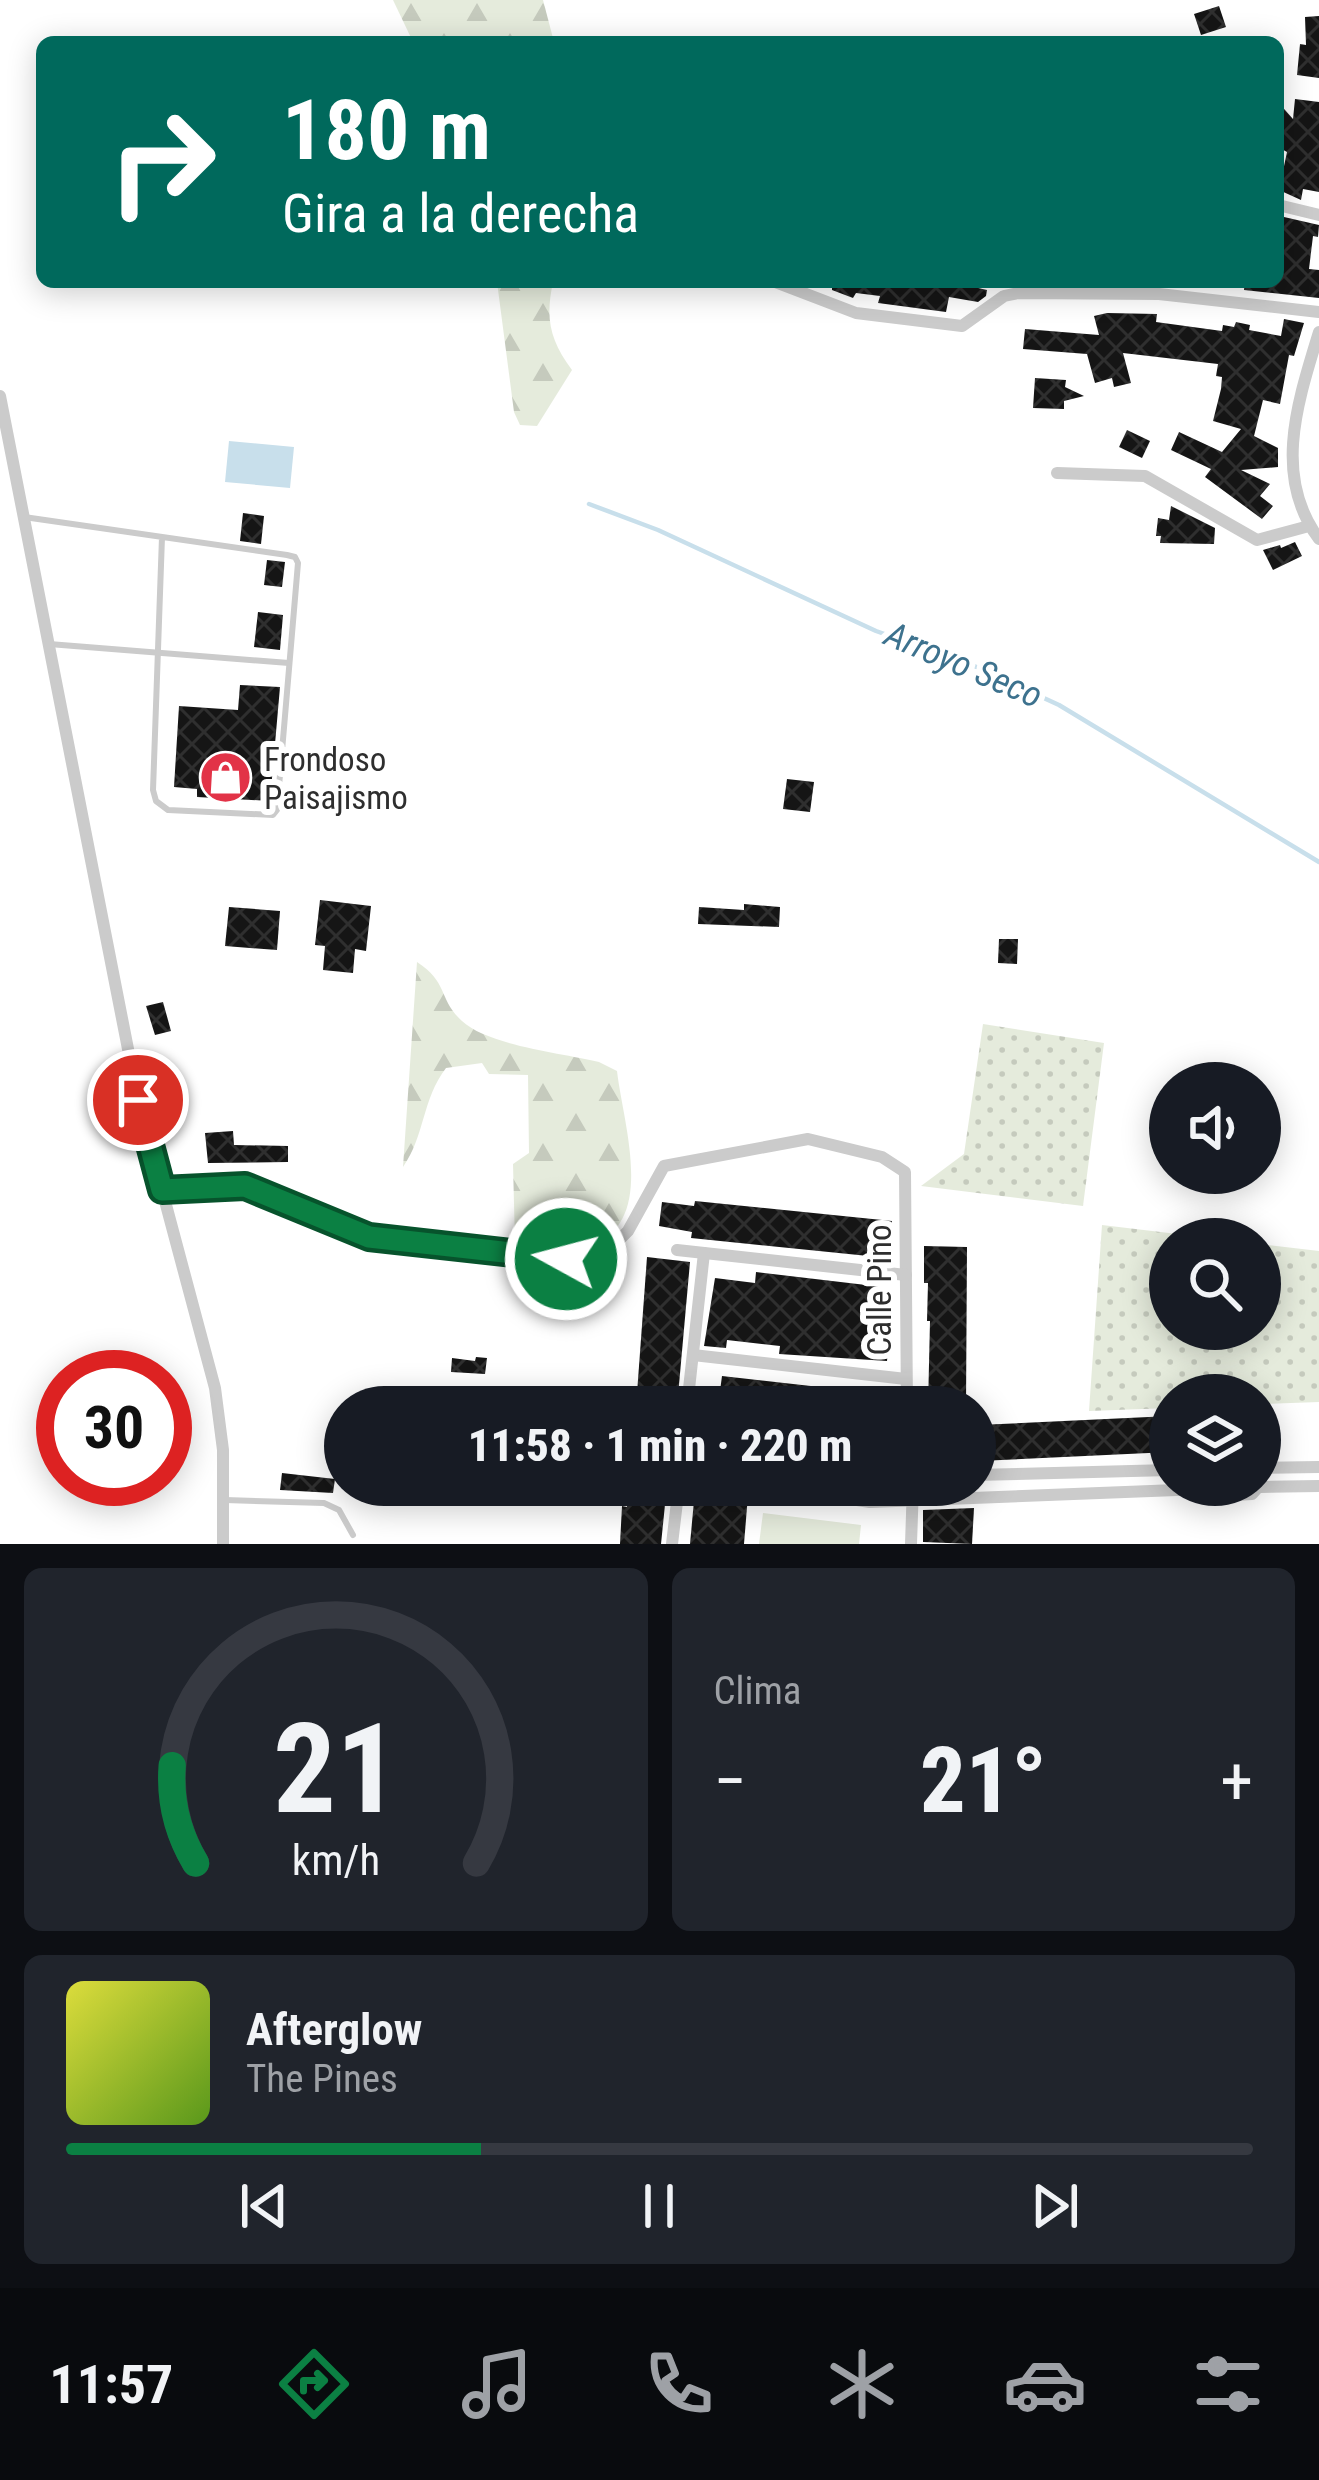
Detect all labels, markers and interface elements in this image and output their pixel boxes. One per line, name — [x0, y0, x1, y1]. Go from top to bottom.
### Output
text: 180 m — [282, 81, 491, 180]
icon: right — [84, 84, 240, 240]
text: Gira a la derecha — [282, 182, 639, 245]
water label: Arroyo Seco — [877, 612, 1048, 717]
place label: Frondoso Paisajismo — [264, 740, 408, 817]
shop icon: Frondoso Paisajismo — [197, 750, 253, 806]
pin — [87, 1049, 189, 1151]
map controls — [1149, 1062, 1281, 1506]
button: sound — [1149, 1062, 1281, 1194]
icon: arrive — [105, 1067, 171, 1133]
position arrow — [503, 1196, 629, 1322]
button: search — [1149, 1218, 1281, 1350]
street label: Calle Pino — [860, 1224, 899, 1356]
speed limit sign: 30 — [36, 1350, 192, 1506]
button: layers — [1149, 1374, 1281, 1506]
text: 11:58 · 1 min · 220 m — [468, 1419, 852, 1472]
text: Clima — [714, 1668, 802, 1714]
text: 21 — [273, 1696, 399, 1842]
text: 21° — [920, 1729, 1047, 1834]
text: − — [714, 1743, 747, 1820]
text: + — [1220, 1743, 1253, 1820]
text: km/h — [292, 1834, 380, 1884]
text: Afterglow — [246, 2003, 422, 2056]
text: The Pines — [246, 2056, 398, 2102]
icon: previous — [231, 2173, 297, 2239]
icon: pause — [626, 2173, 692, 2239]
icon: next — [1022, 2173, 1088, 2239]
icon: directions — [272, 2342, 356, 2426]
icon: music — [455, 2342, 539, 2426]
icon: phone — [637, 2342, 721, 2426]
icon: climate — [820, 2342, 904, 2426]
icon: car — [1003, 2342, 1087, 2426]
icon: filters — [1186, 2342, 1270, 2426]
text: 11:57 — [49, 2353, 173, 2416]

